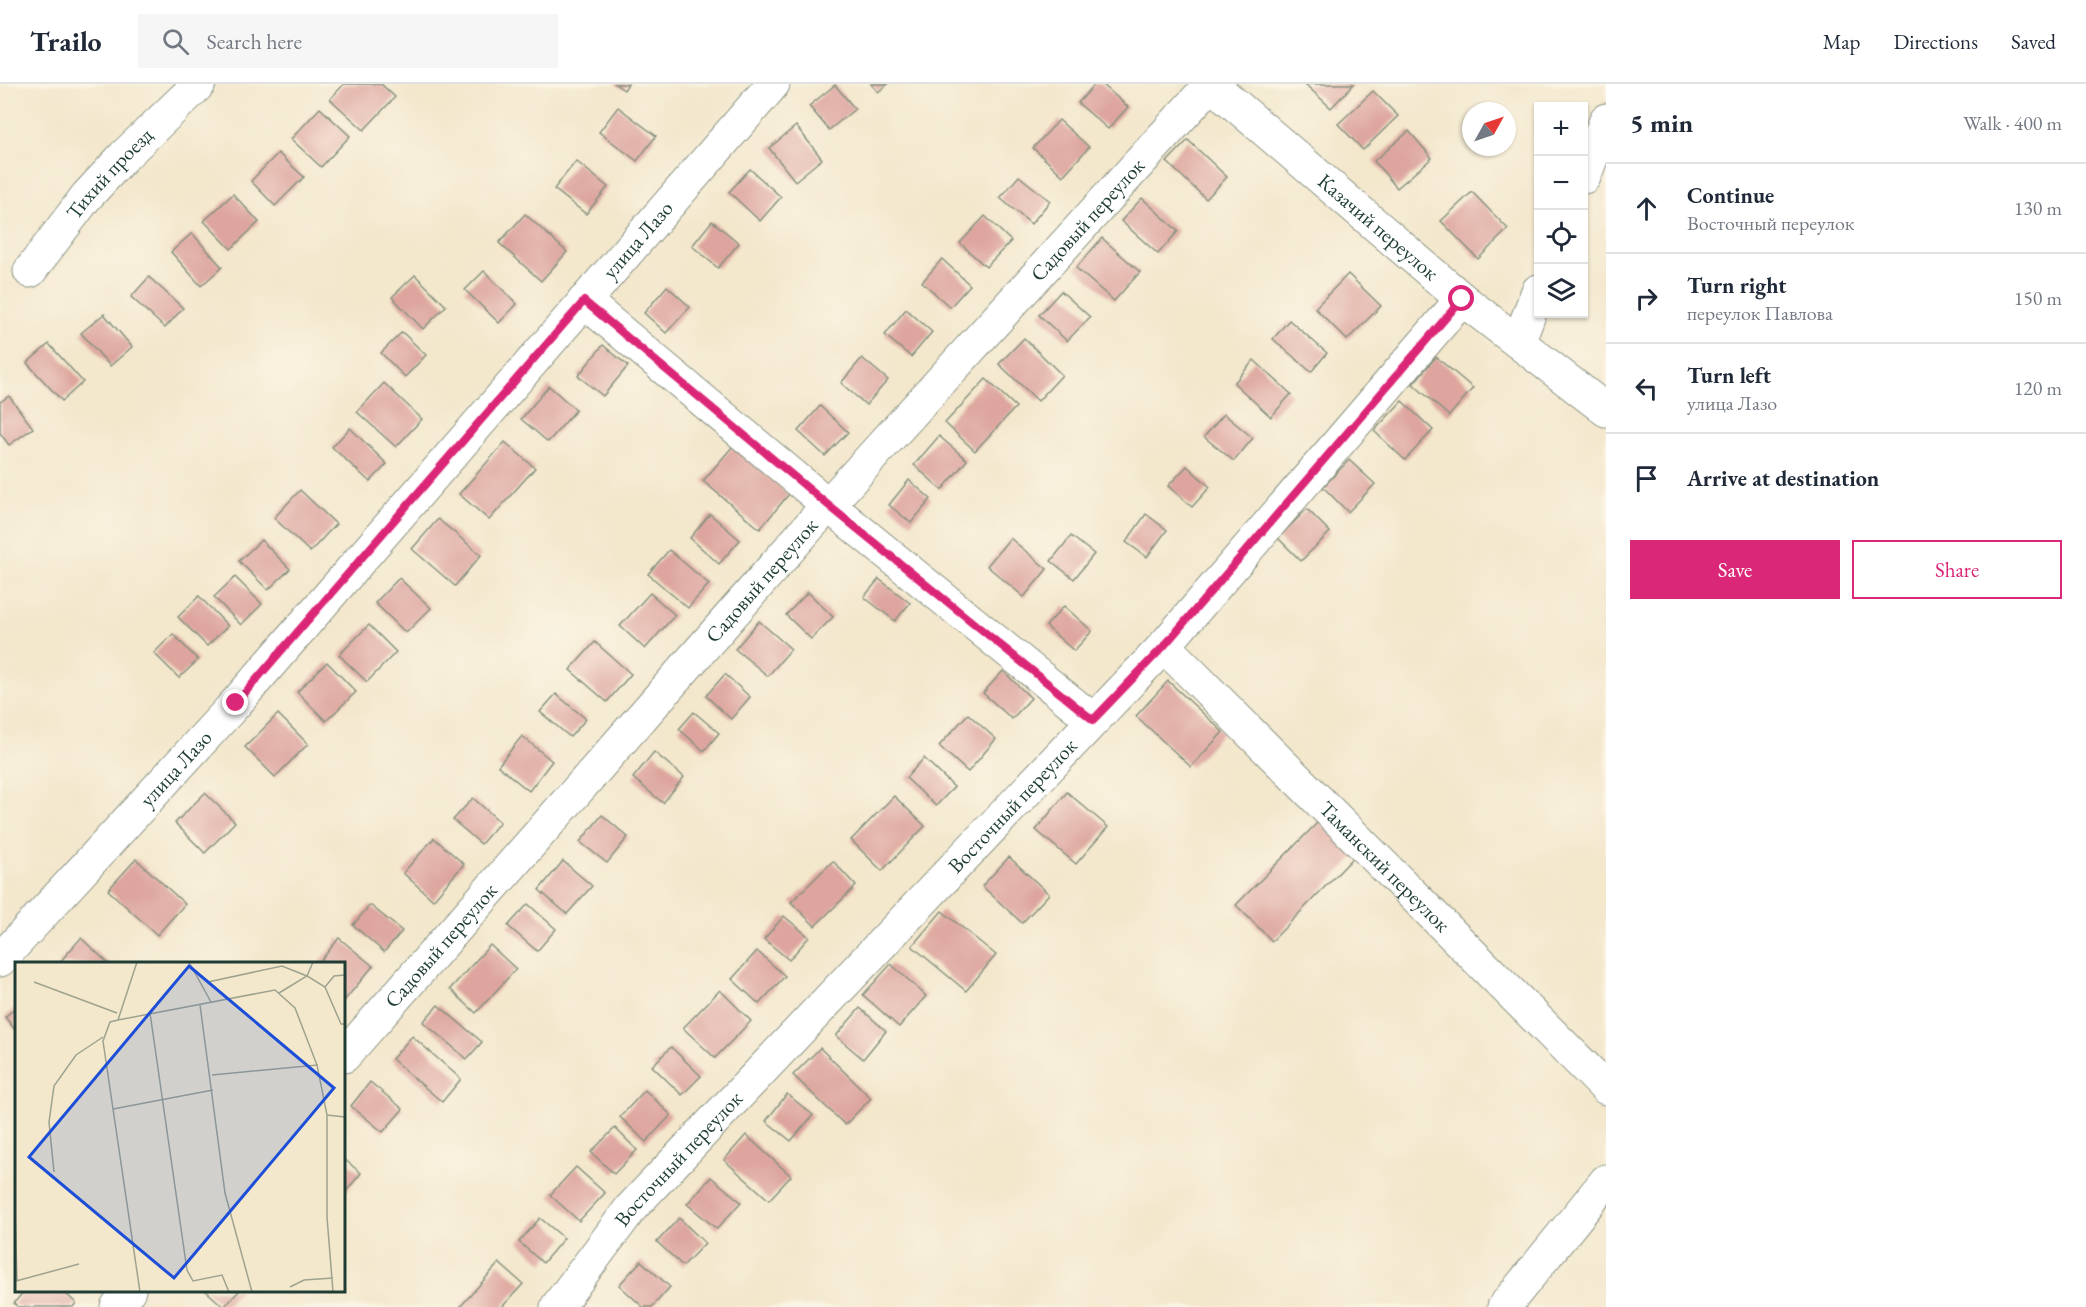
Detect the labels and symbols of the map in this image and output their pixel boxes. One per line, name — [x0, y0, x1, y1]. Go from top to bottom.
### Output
north arrow — [1462, 102, 1516, 156]
street label: Тихий проезд — [60, 121, 159, 225]
street label: Садовый переулок — [1024, 152, 1150, 287]
street label: Казачий переулок — [1312, 167, 1445, 286]
street label: улица Лазо — [596, 195, 679, 284]
route start — [1448, 285, 1474, 311]
street label: Садовый переулок — [699, 512, 823, 648]
route end — [222, 689, 248, 715]
street label: улица Лазо — [133, 724, 218, 812]
street label: Восточный переулок — [942, 732, 1082, 879]
street label: Таманский переулок — [1314, 795, 1456, 938]
street label: Садовый переулок — [379, 877, 503, 1013]
inset map — [15, 962, 345, 1292]
street label: Восточный переулок — [608, 1085, 748, 1231]

